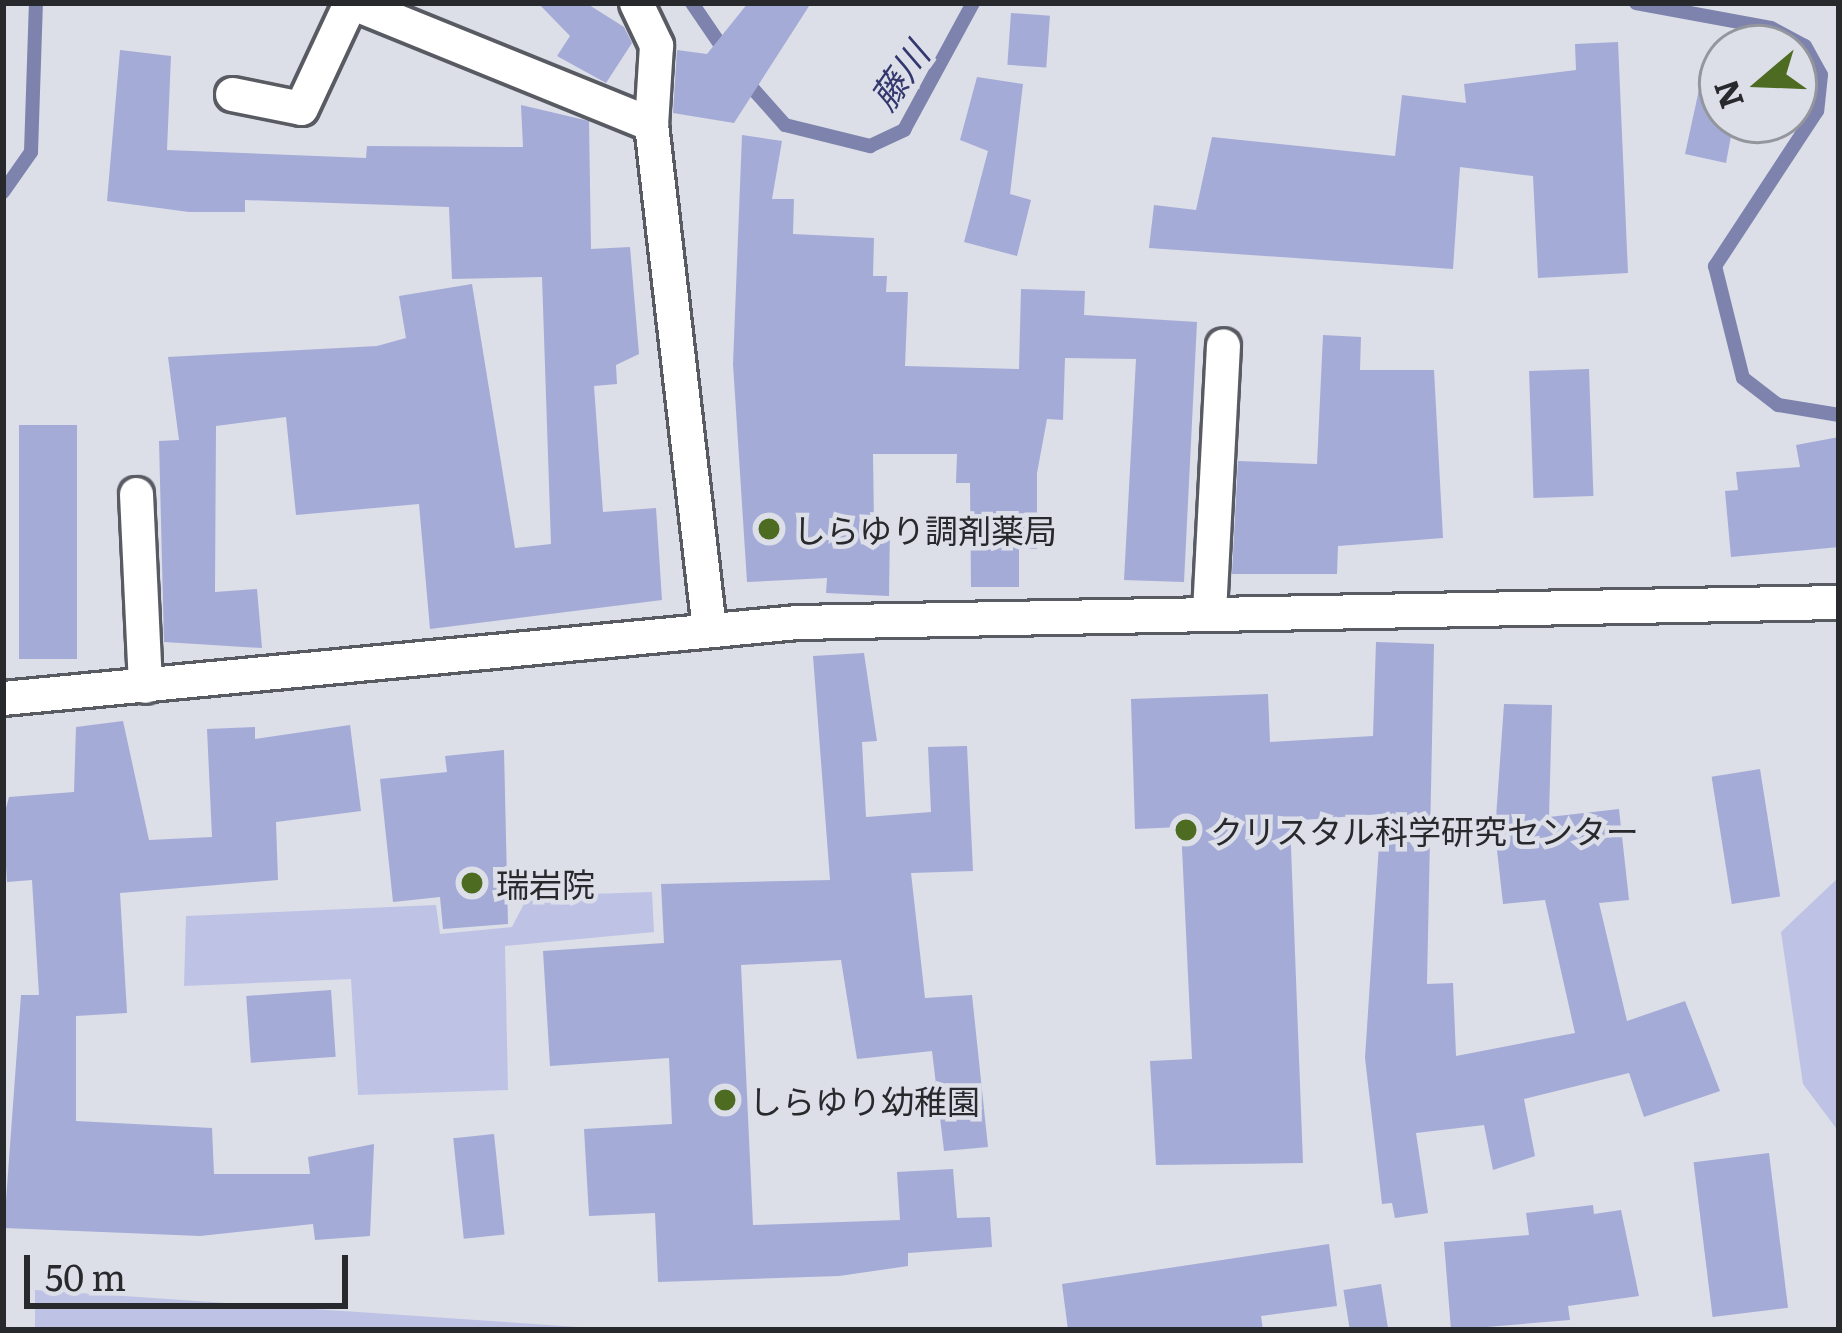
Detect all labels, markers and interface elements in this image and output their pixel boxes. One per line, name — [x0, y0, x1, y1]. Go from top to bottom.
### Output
north arrow — [1698, 24, 1818, 144]
water label: 藤川 — [860, 33, 936, 117]
text: N — [1699, 74, 1754, 116]
place label: しらゆり調剤薬局 — [793, 509, 1057, 549]
marker: しらゆり調剤薬局 — [756, 516, 782, 542]
place label: クリスタル科学研究センター — [1210, 810, 1639, 850]
marker: クリスタル科学研究センター — [1173, 817, 1199, 843]
place label: 瑞岩院 — [496, 863, 595, 903]
marker: 瑞岩院 — [459, 870, 485, 896]
place label: しらゆり幼稚園 — [749, 1080, 980, 1120]
marker: しらゆり幼稚園 — [712, 1087, 738, 1113]
scale bar — [30, 1231, 354, 1305]
text: 50 m — [45, 1249, 126, 1302]

